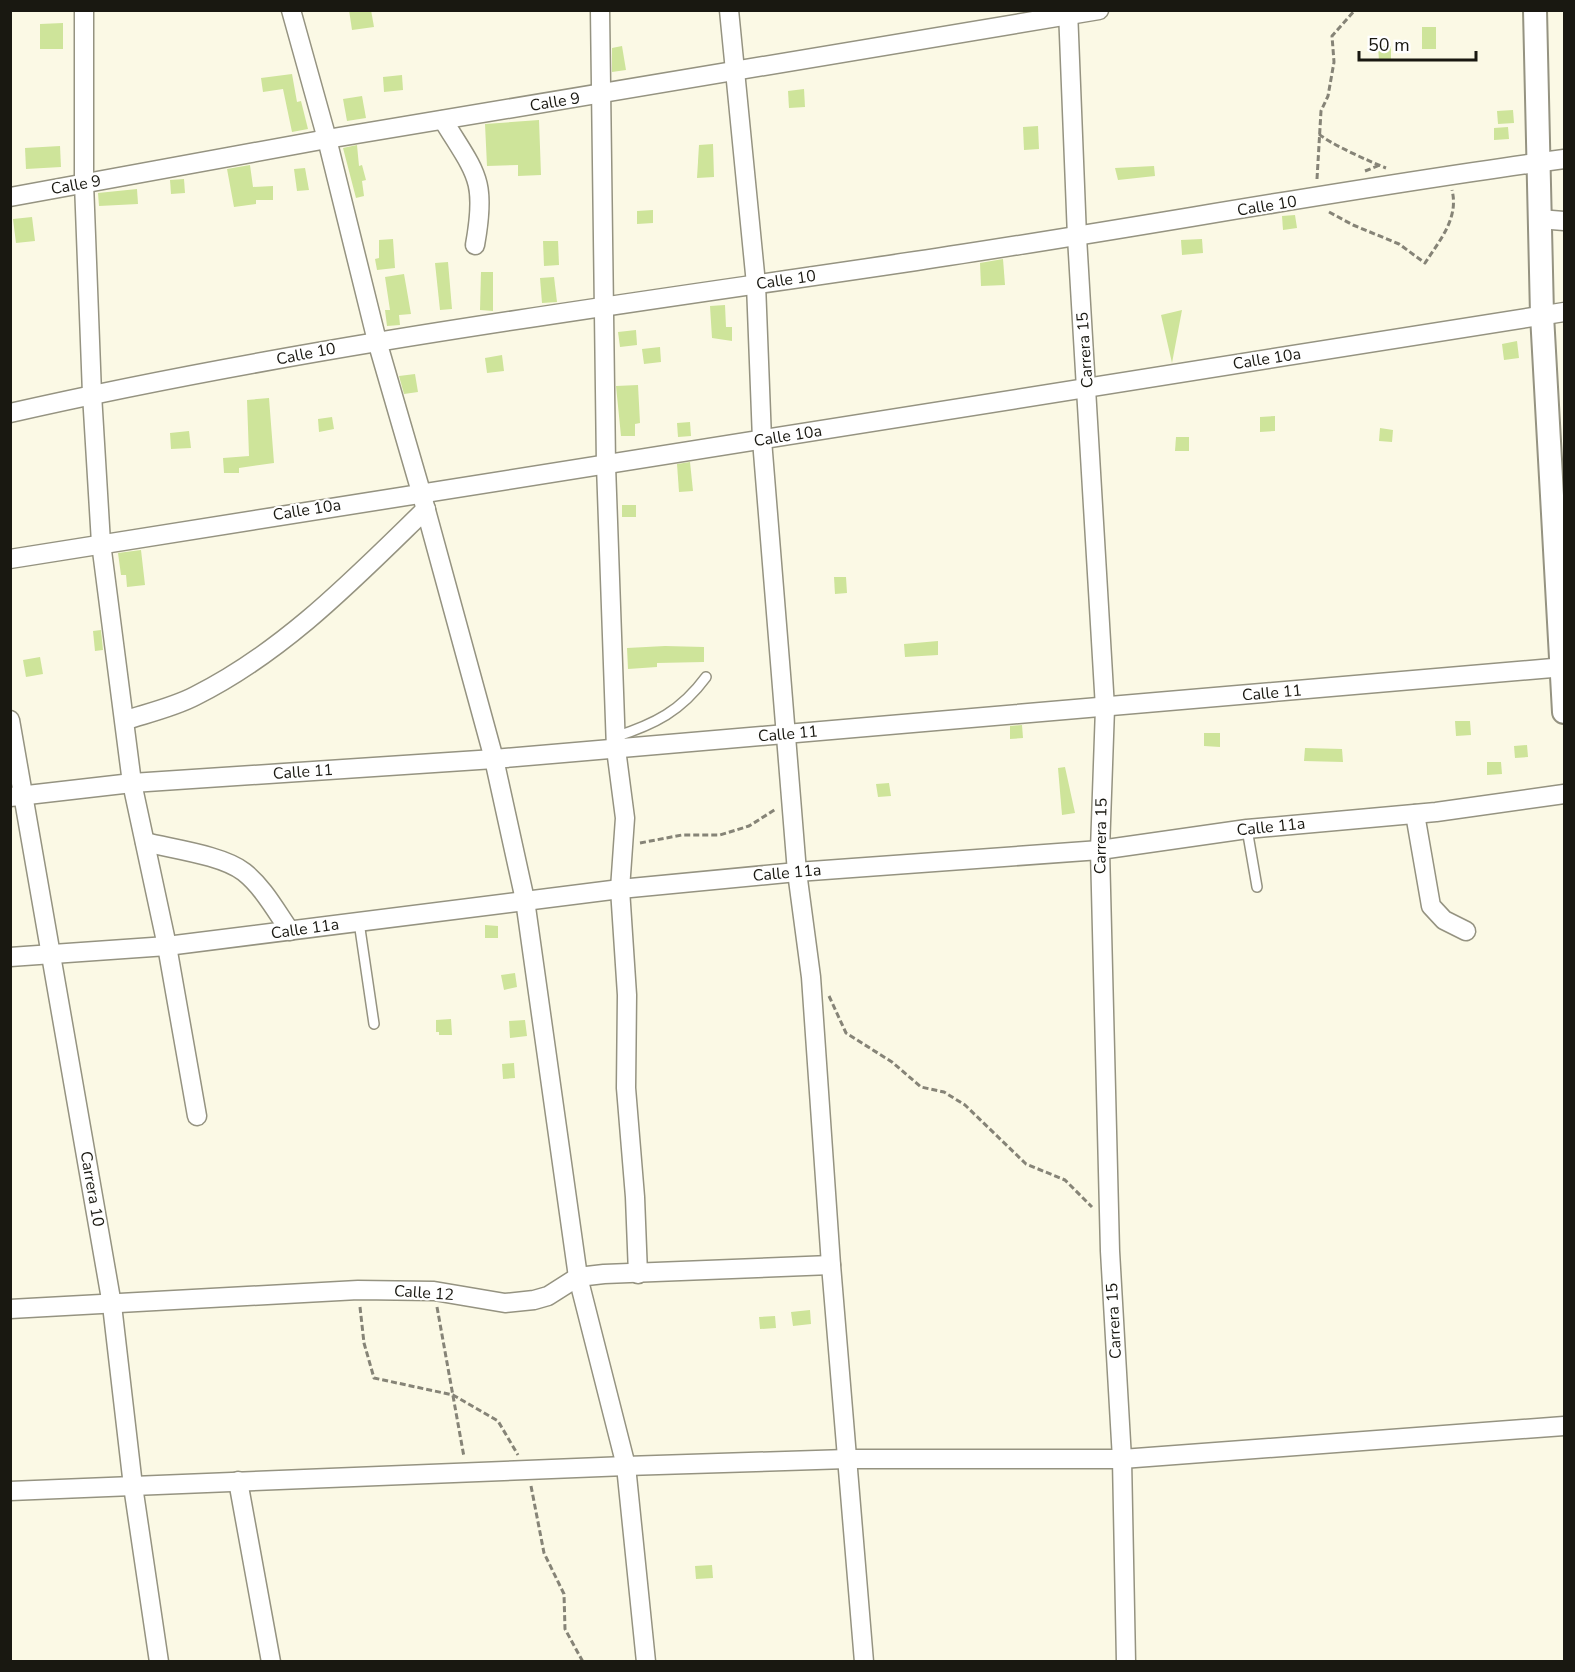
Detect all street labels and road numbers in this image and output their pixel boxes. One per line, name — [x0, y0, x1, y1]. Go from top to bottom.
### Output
street label: Calle 9 — [528, 87, 582, 117]
street label: Calle 9 — [49, 170, 103, 200]
street label: Calle 10 — [1236, 190, 1298, 222]
street label: Calle 10 — [755, 265, 817, 295]
street label: Carrera 15 — [1071, 311, 1099, 389]
street label: Calle 10 — [274, 337, 338, 371]
street label: Calle 10a — [1231, 343, 1303, 375]
street label: Calle 10a — [752, 420, 824, 452]
street label: Calle 10a — [271, 494, 343, 526]
street label: Calle 11 — [1241, 679, 1303, 707]
street label: Calle 11 — [757, 720, 819, 748]
street label: Calle 11 — [272, 759, 334, 785]
street label: Carrera 15 — [1089, 798, 1113, 874]
street label: Calle 11a — [1236, 812, 1306, 842]
street label: Calle 11a — [752, 859, 822, 887]
street label: Calle 11a — [269, 913, 341, 945]
street label: Carrera 10 — [75, 1150, 109, 1228]
street label: Calle 12 — [393, 1280, 455, 1306]
street label: Carrera 15 — [1101, 1282, 1127, 1360]

